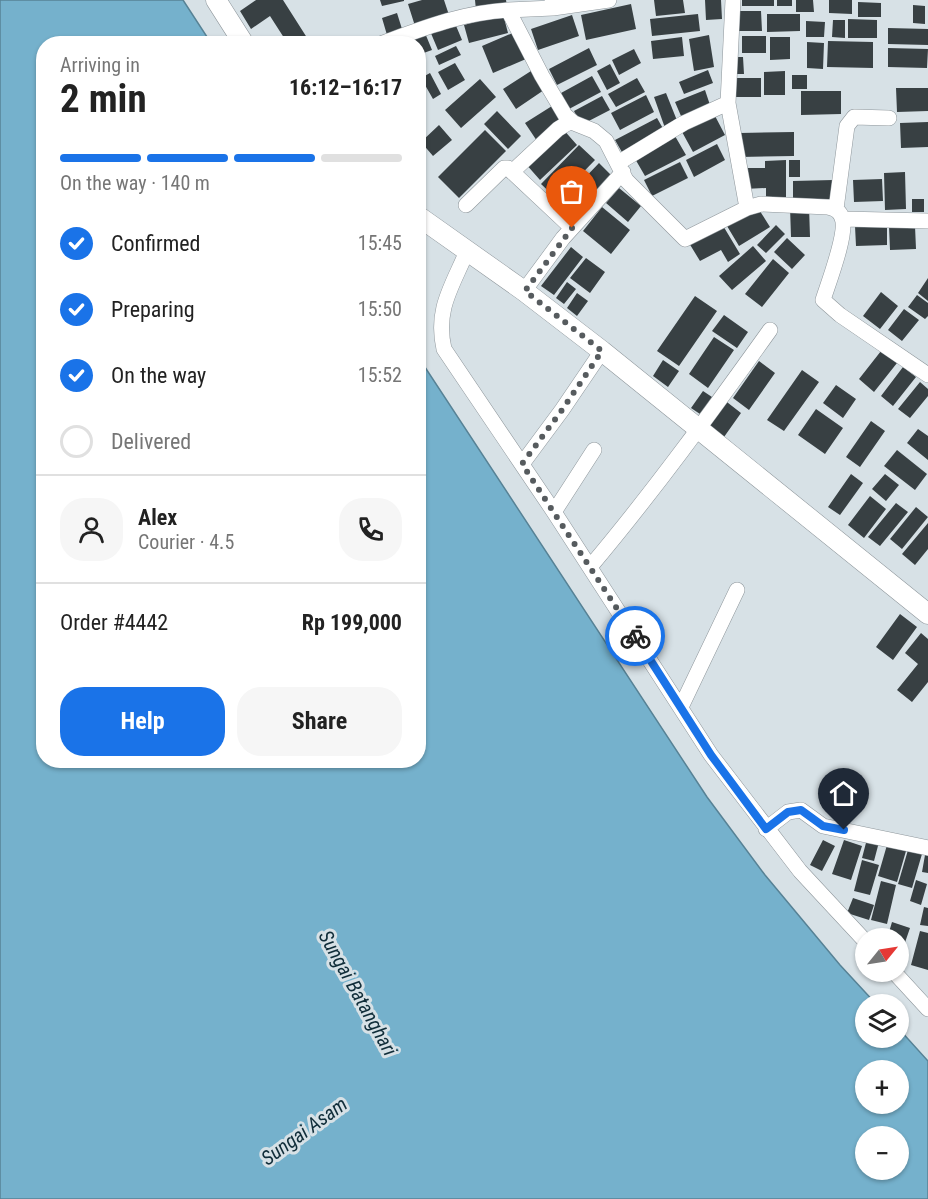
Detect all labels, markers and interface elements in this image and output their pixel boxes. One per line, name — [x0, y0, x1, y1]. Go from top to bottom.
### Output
text: Arriving in — [60, 53, 140, 77]
text: 16:12–16:17 — [289, 75, 402, 100]
text: 2 min — [60, 76, 147, 122]
pin — [546, 166, 597, 228]
text: On the way · 140 m — [60, 171, 210, 195]
icon: bag — [555, 175, 588, 208]
icon: check — [60, 227, 93, 260]
text: Confirmed — [111, 231, 200, 256]
text: 15:45 — [358, 231, 402, 255]
icon: check — [60, 293, 93, 326]
text: Preparing — [111, 297, 195, 322]
text: 15:50 — [358, 297, 402, 321]
icon: check — [60, 359, 93, 392]
text: On the way — [111, 363, 206, 388]
text: 15:52 — [358, 363, 402, 387]
text: Delivered — [111, 429, 191, 454]
button: person — [60, 498, 123, 561]
button: phone — [339, 498, 402, 561]
text: Alex — [138, 505, 177, 530]
text: Courier · 4.5 — [138, 530, 234, 554]
courier — [605, 606, 665, 666]
text: Order #4442 — [60, 610, 168, 635]
text: Rp 199,000 — [302, 610, 402, 635]
icon: bike — [619, 620, 652, 653]
button: Help — [60, 687, 225, 756]
button: Share — [237, 687, 402, 756]
pin — [818, 768, 869, 830]
icon: home — [827, 777, 860, 810]
water label: Sungai Batanghari — [314, 926, 403, 1060]
north arrow — [855, 928, 909, 982]
map controls — [855, 928, 909, 1180]
button: layers — [855, 994, 909, 1048]
button: + — [855, 1060, 909, 1114]
water label: Sungai Asam — [256, 1092, 352, 1170]
button: − — [855, 1126, 909, 1180]

